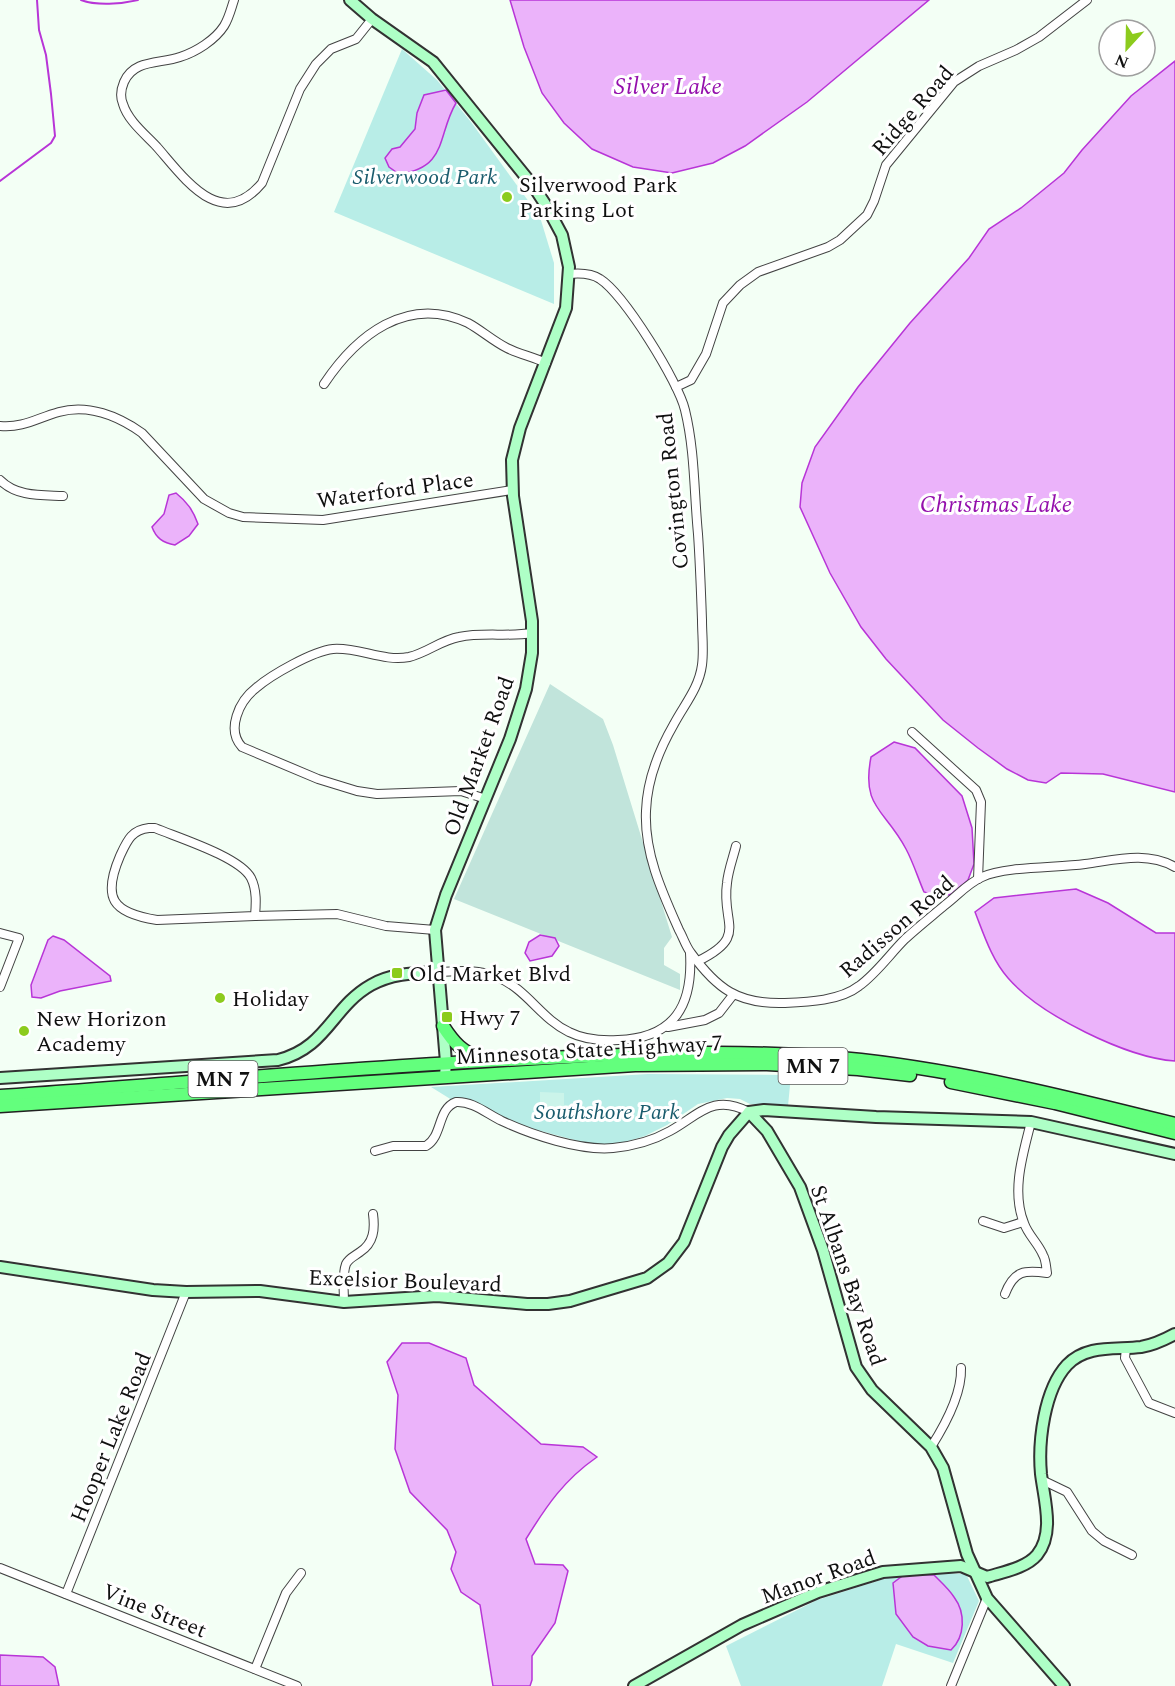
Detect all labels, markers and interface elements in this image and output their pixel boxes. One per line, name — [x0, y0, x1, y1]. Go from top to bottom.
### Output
north arrow — [1097, 18, 1157, 78]
text: N — [1111, 47, 1132, 75]
street label: Ridge Road — [864, 58, 962, 164]
water label: Silver Lake — [614, 69, 722, 105]
park label: Silverwood Park — [353, 161, 497, 194]
place label: Silverwood Park Parking Lot — [519, 169, 678, 227]
marker: Silverwood Park Parking Lot — [500, 190, 514, 204]
street label: Covington Road — [649, 411, 698, 571]
street label: Waterford Place — [315, 463, 476, 518]
water label: Christmas Lake — [920, 487, 1072, 523]
street label: Old Market Road — [435, 672, 524, 841]
street label: Radisson Road — [832, 868, 962, 987]
place label: Old Market Blvd — [409, 958, 571, 991]
marker: Old Market Blvd — [390, 966, 404, 980]
place label: Holiday — [232, 983, 310, 1016]
marker: Holiday — [213, 991, 227, 1005]
place label: Hwy 7 — [459, 1002, 520, 1035]
place label: New Horizon Academy — [36, 1003, 167, 1061]
marker: Hwy 7 — [440, 1010, 454, 1024]
marker: New Horizon Academy — [17, 1024, 31, 1038]
street label: Minnesota State Highway 7 — [455, 1027, 723, 1074]
road number: MN 7 — [778, 1048, 848, 1084]
road number: MN 7 — [188, 1061, 258, 1097]
park label: Southshore Park — [534, 1096, 680, 1129]
street label: St Albans Bay Road — [801, 1180, 894, 1371]
street label: Excelsior Boulevard — [308, 1262, 502, 1301]
street label: Hooper Lake Road — [62, 1347, 161, 1528]
street label: Manor Road — [756, 1541, 881, 1613]
street label: Vine Street — [97, 1576, 212, 1647]

